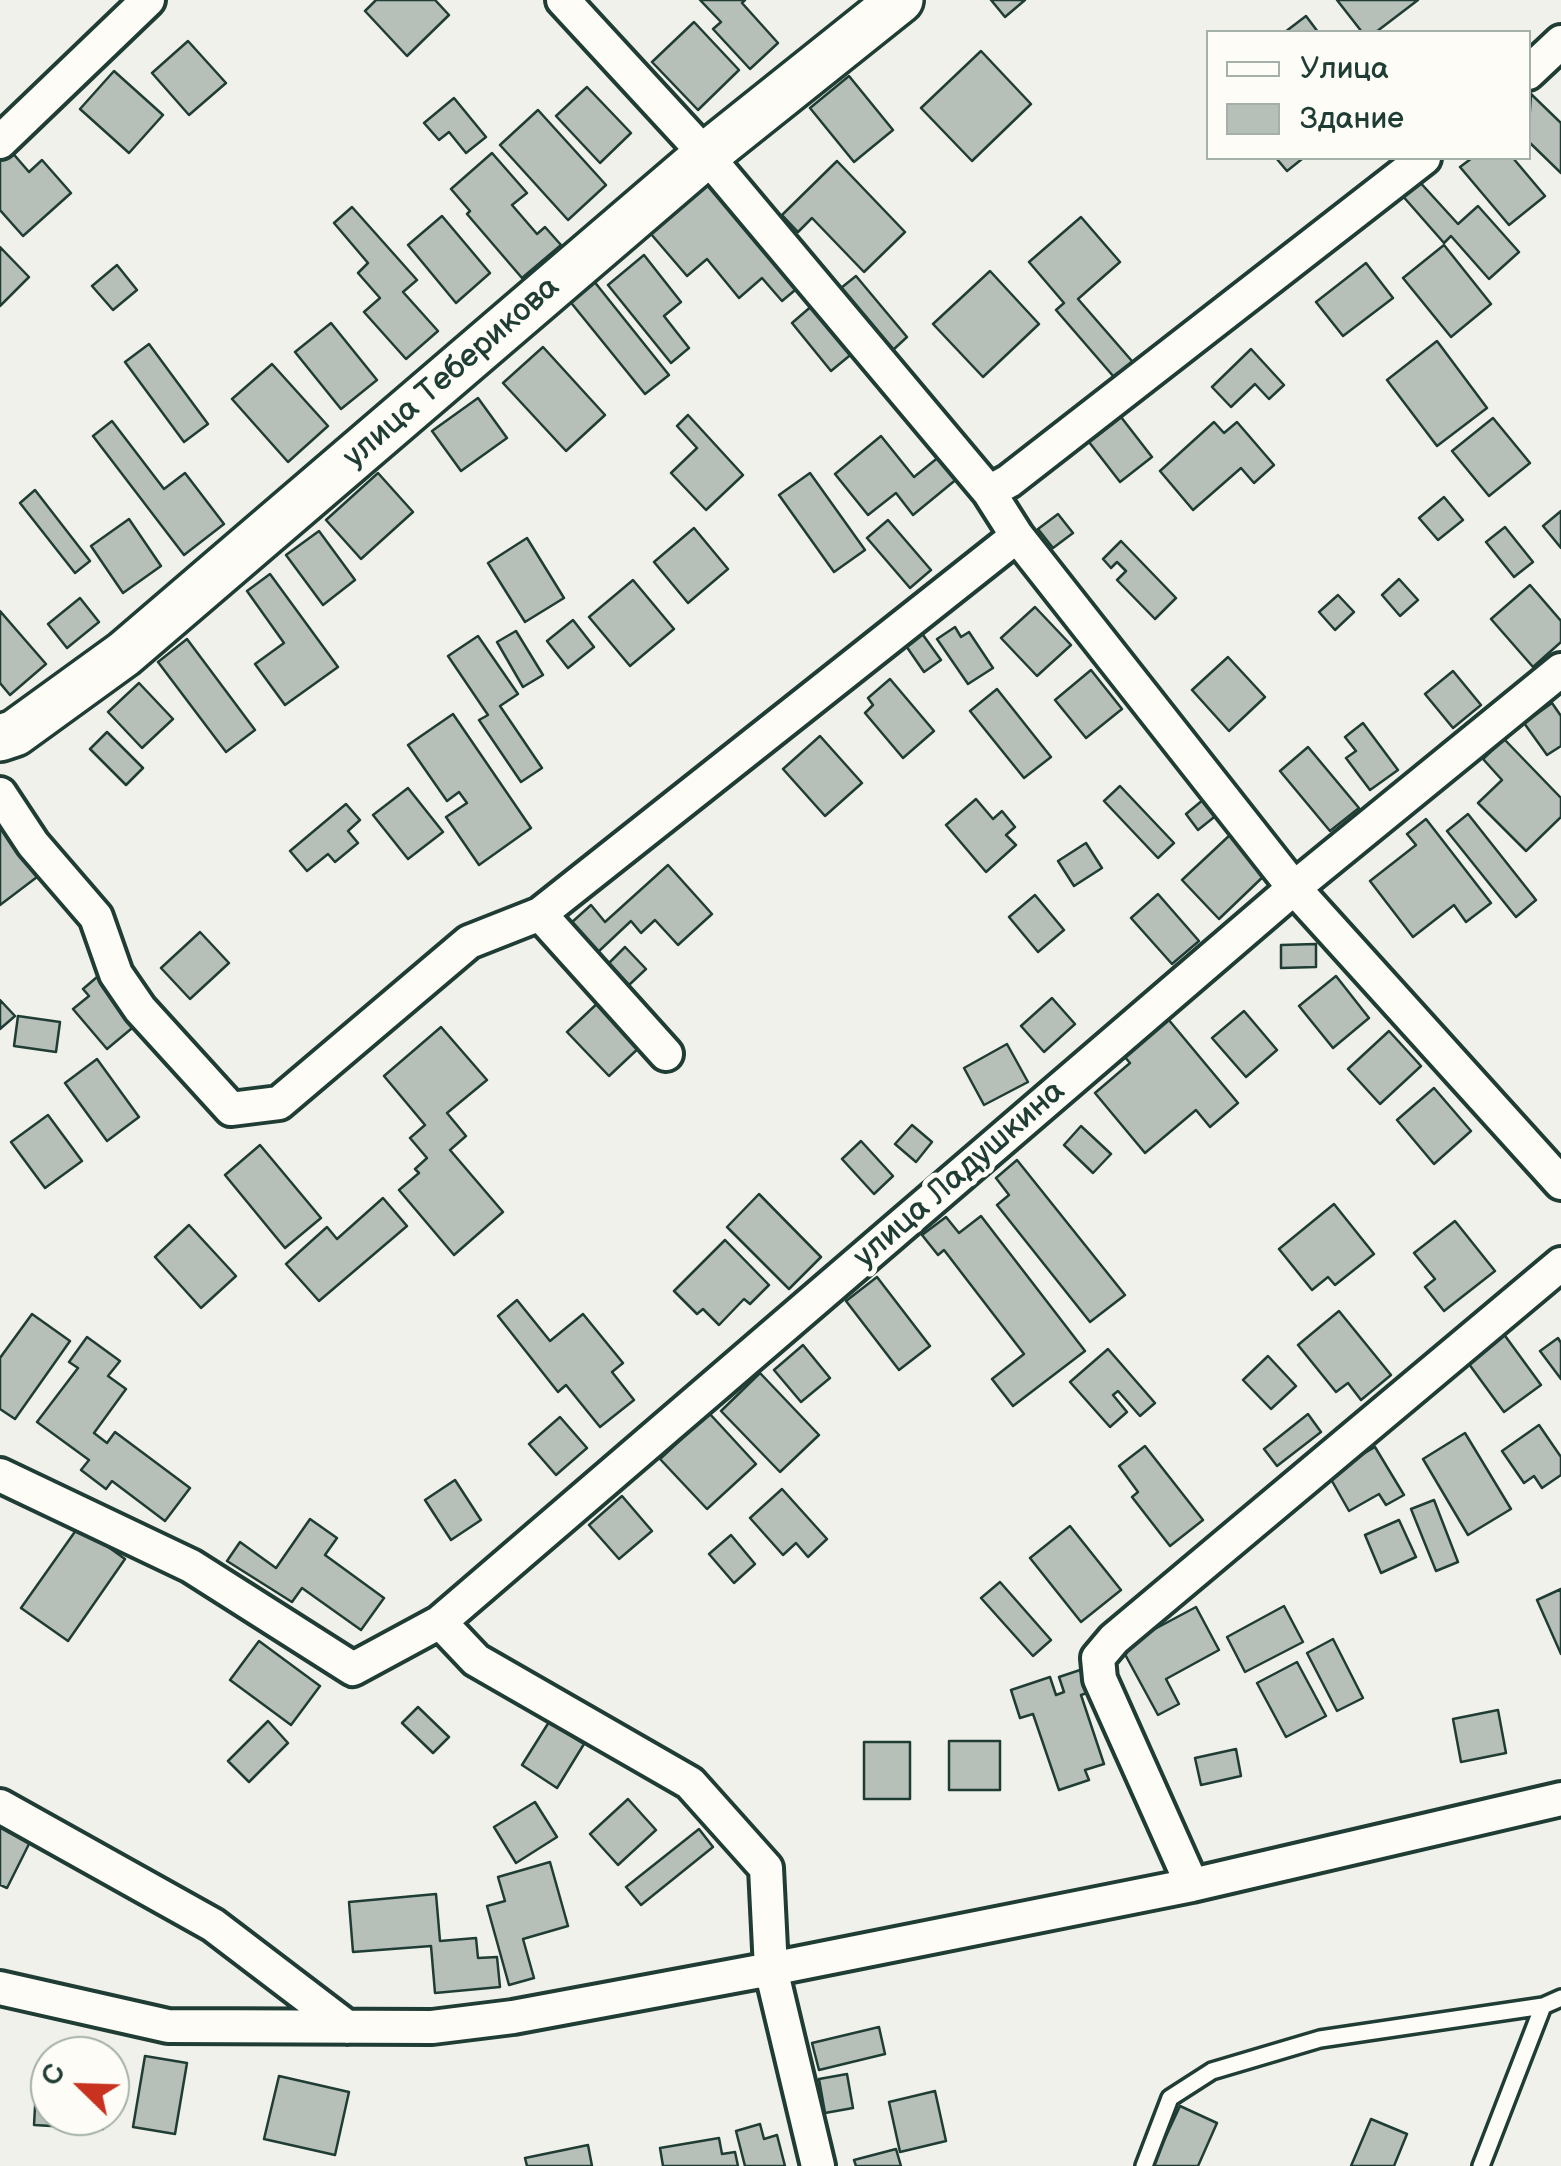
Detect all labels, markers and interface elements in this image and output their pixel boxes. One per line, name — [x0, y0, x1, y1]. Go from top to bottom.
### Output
legend — [1206, 30, 1531, 160]
text: Улица — [1300, 51, 1389, 87]
text: Здание — [1300, 101, 1404, 137]
street label: улица Теберикова — [336, 269, 568, 477]
street label: улица Ладушкина — [847, 1073, 1073, 1277]
north arrow — [30, 2036, 130, 2136]
text: С — [35, 2059, 73, 2090]

